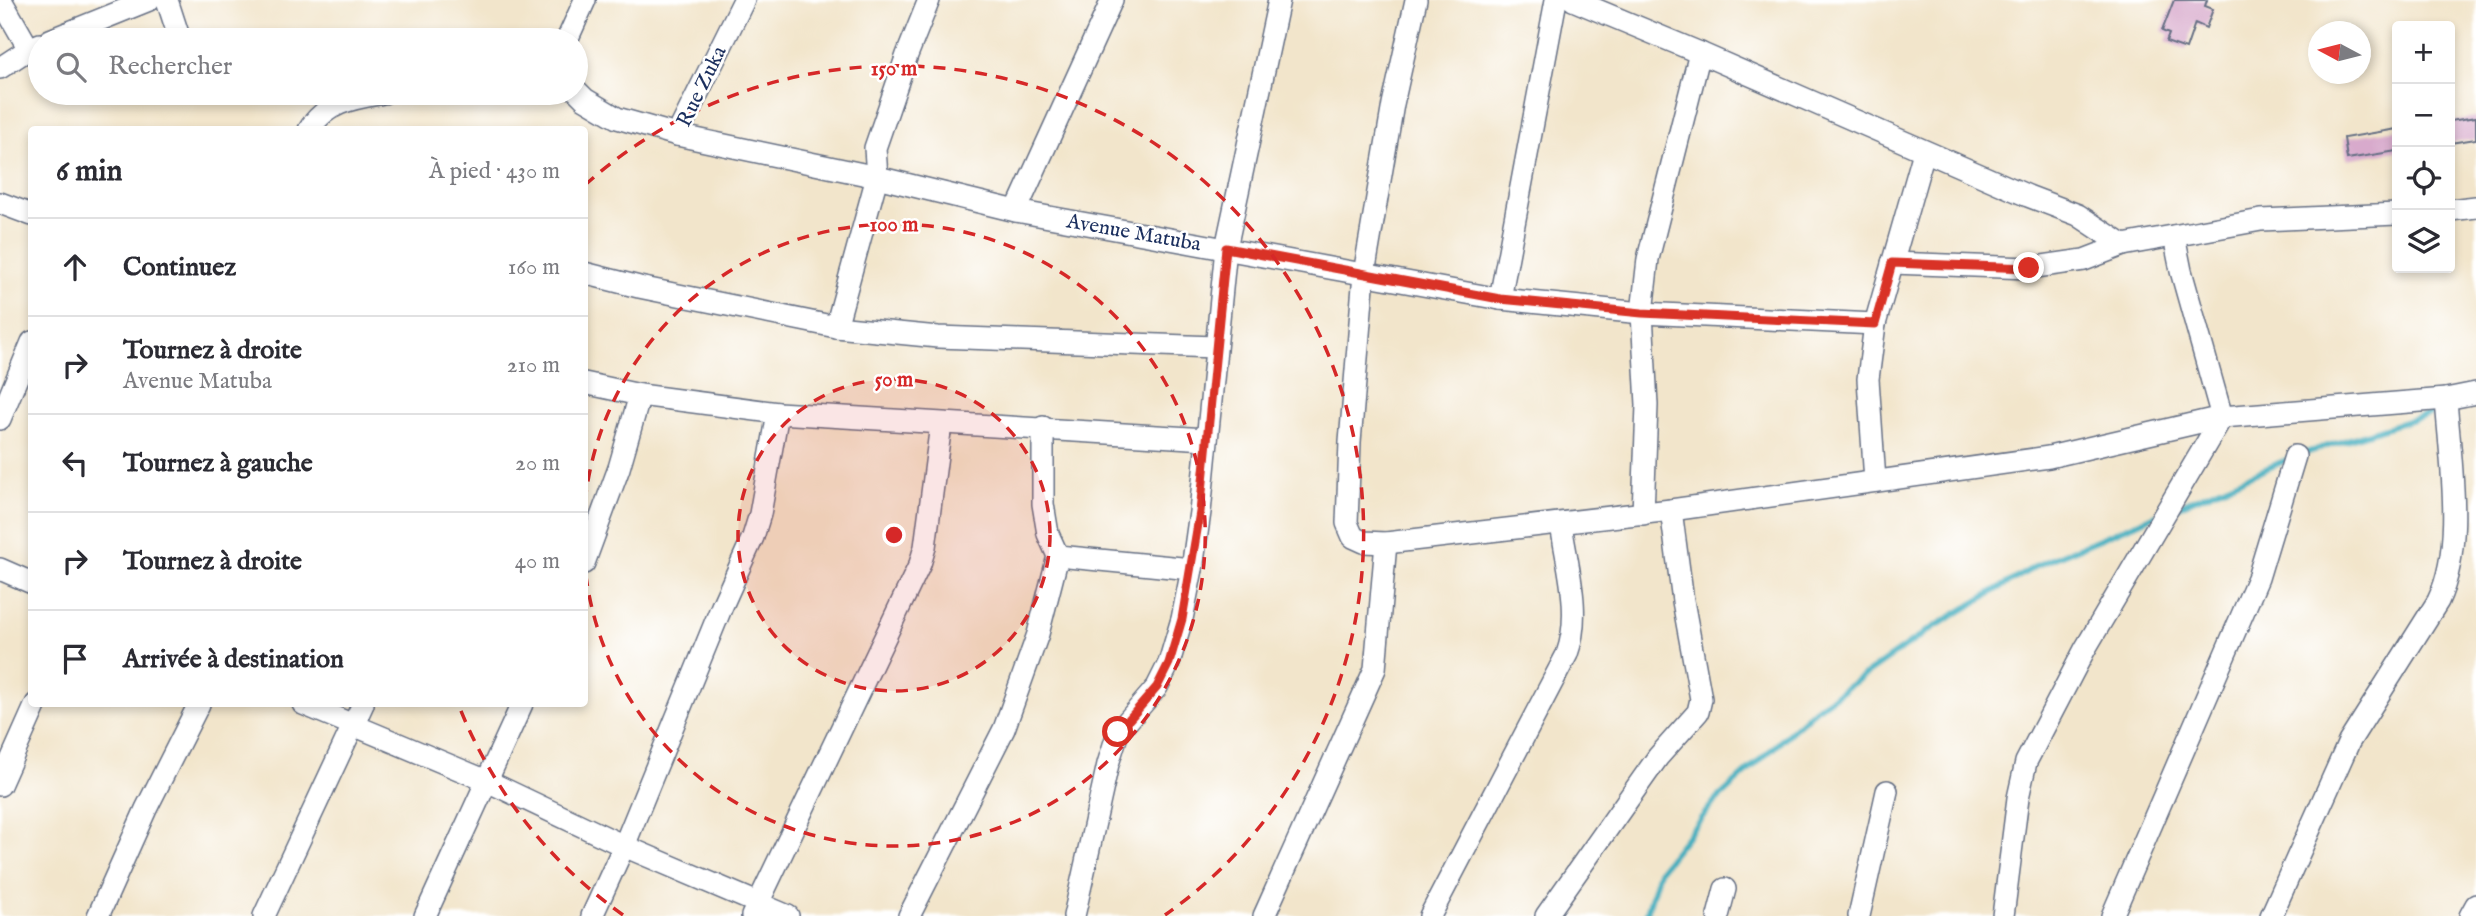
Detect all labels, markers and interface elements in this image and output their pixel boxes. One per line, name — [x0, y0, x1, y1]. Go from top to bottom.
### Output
north arrow — [2308, 21, 2371, 84]
map controls — [2392, 21, 2455, 273]
button: + — [2392, 21, 2455, 84]
search box — [28, 28, 588, 105]
street label: Rue Zuka — [671, 41, 734, 132]
icon: search — [52, 48, 90, 86]
text: Rechercher — [108, 50, 232, 83]
text: 150 m — [871, 56, 918, 83]
button: − — [2392, 84, 2455, 147]
button: locate — [2392, 147, 2455, 210]
text: 6 min — [56, 153, 122, 191]
text: À pied · 430 m — [429, 157, 560, 186]
street label: Avenue Matuba — [1063, 208, 1204, 259]
button: layers — [2392, 210, 2455, 273]
text: 100 m — [869, 212, 919, 239]
icon: ahead — [56, 248, 94, 286]
text: Continuez — [123, 251, 236, 284]
route end — [2013, 252, 2044, 283]
text: 160 m — [508, 253, 560, 282]
text: Tournez à droite — [123, 334, 302, 367]
icon: right — [56, 346, 94, 384]
text: 210 m — [507, 351, 560, 380]
text: Avenue Matuba — [123, 367, 272, 396]
text: 50 m — [875, 367, 914, 394]
icon: left — [56, 444, 94, 482]
text: Tournez à gauche — [123, 447, 313, 480]
text: 20 m — [515, 449, 560, 478]
centre of rings — [882, 523, 906, 547]
icon: right — [56, 542, 94, 580]
text: Tournez à droite — [123, 545, 302, 578]
text: 40 m — [515, 547, 560, 576]
icon: arrive — [56, 640, 94, 678]
text: Arrivée à destination — [123, 643, 344, 676]
route start — [1102, 716, 1133, 747]

